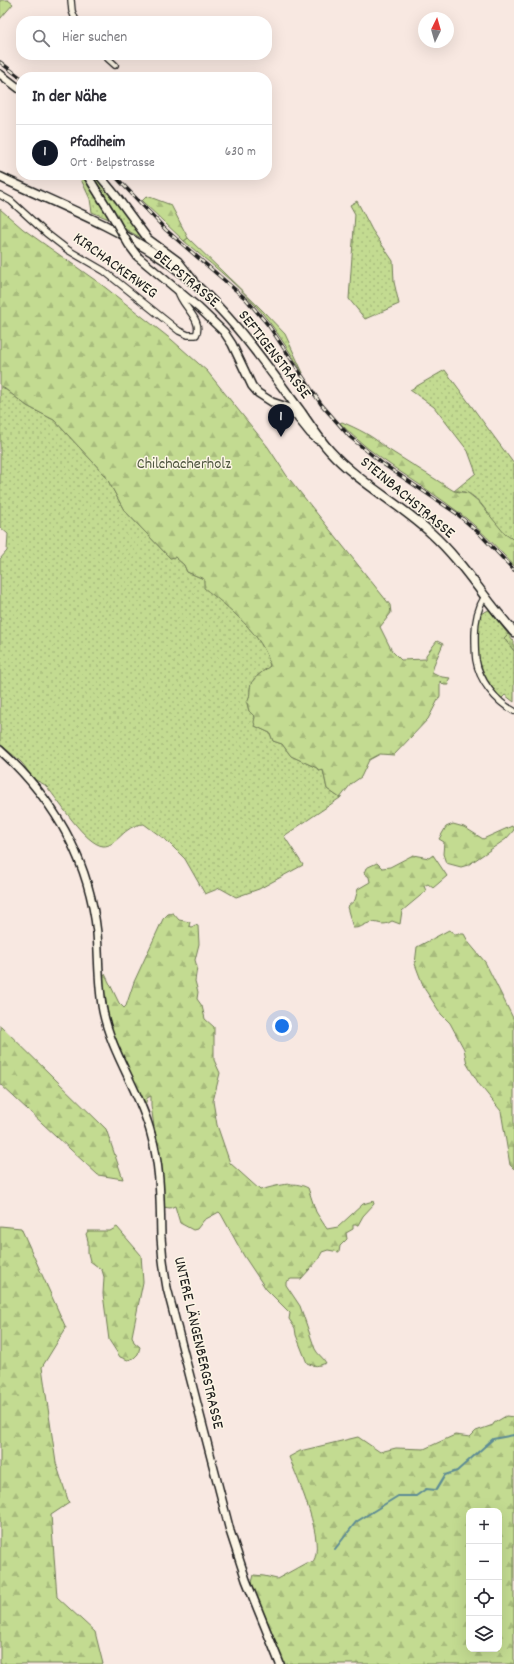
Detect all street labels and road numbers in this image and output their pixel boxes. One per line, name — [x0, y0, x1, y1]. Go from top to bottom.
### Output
street label: KIRCHACKERWEG — [68, 227, 162, 305]
street label: BELPSTRASSE — [148, 244, 225, 314]
street label: SEFTIGENSTRASSE — [232, 306, 317, 405]
street label: STEINBACHSTRASSE — [355, 451, 460, 545]
street label: UNTERE LÄNGENBERGSTRASSE — [167, 1255, 229, 1432]

